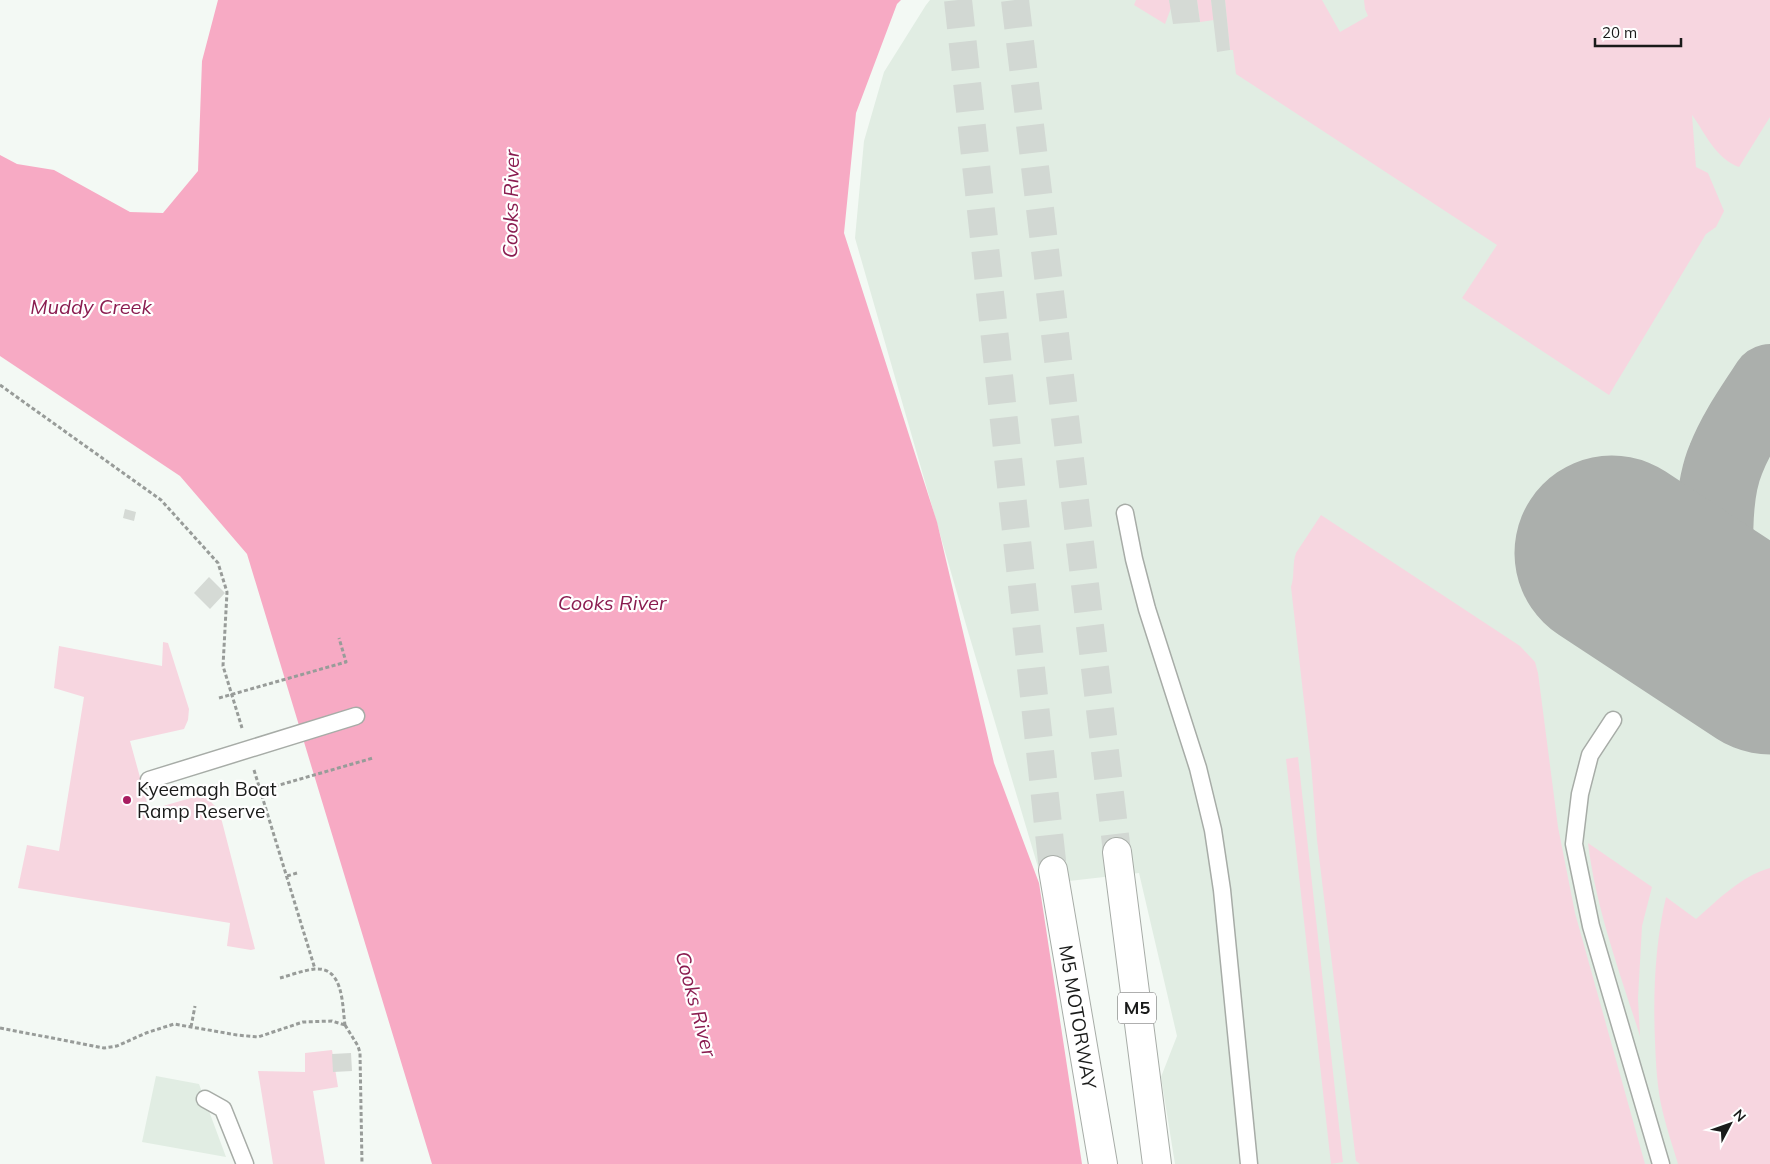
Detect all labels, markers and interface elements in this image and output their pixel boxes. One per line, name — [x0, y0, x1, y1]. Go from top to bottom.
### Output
scale bar — [1595, 15, 1681, 47]
text: 20 m — [1602, 23, 1637, 42]
water label: Cooks River — [497, 149, 524, 258]
water label: Muddy Creek — [30, 294, 152, 319]
water label: Cooks River — [558, 590, 667, 615]
place label: Kyeemagh Boat Ramp Reserve — [137, 777, 277, 823]
marker: Kyeemagh Boat Ramp Reserve — [121, 794, 133, 806]
street label: M5 MOTORWAY — [1054, 943, 1102, 1091]
water label: Cooks River — [670, 948, 723, 1060]
road number: M5 — [1118, 992, 1156, 1024]
north arrow — [1705, 1099, 1755, 1149]
text: N — [1730, 1106, 1750, 1125]

